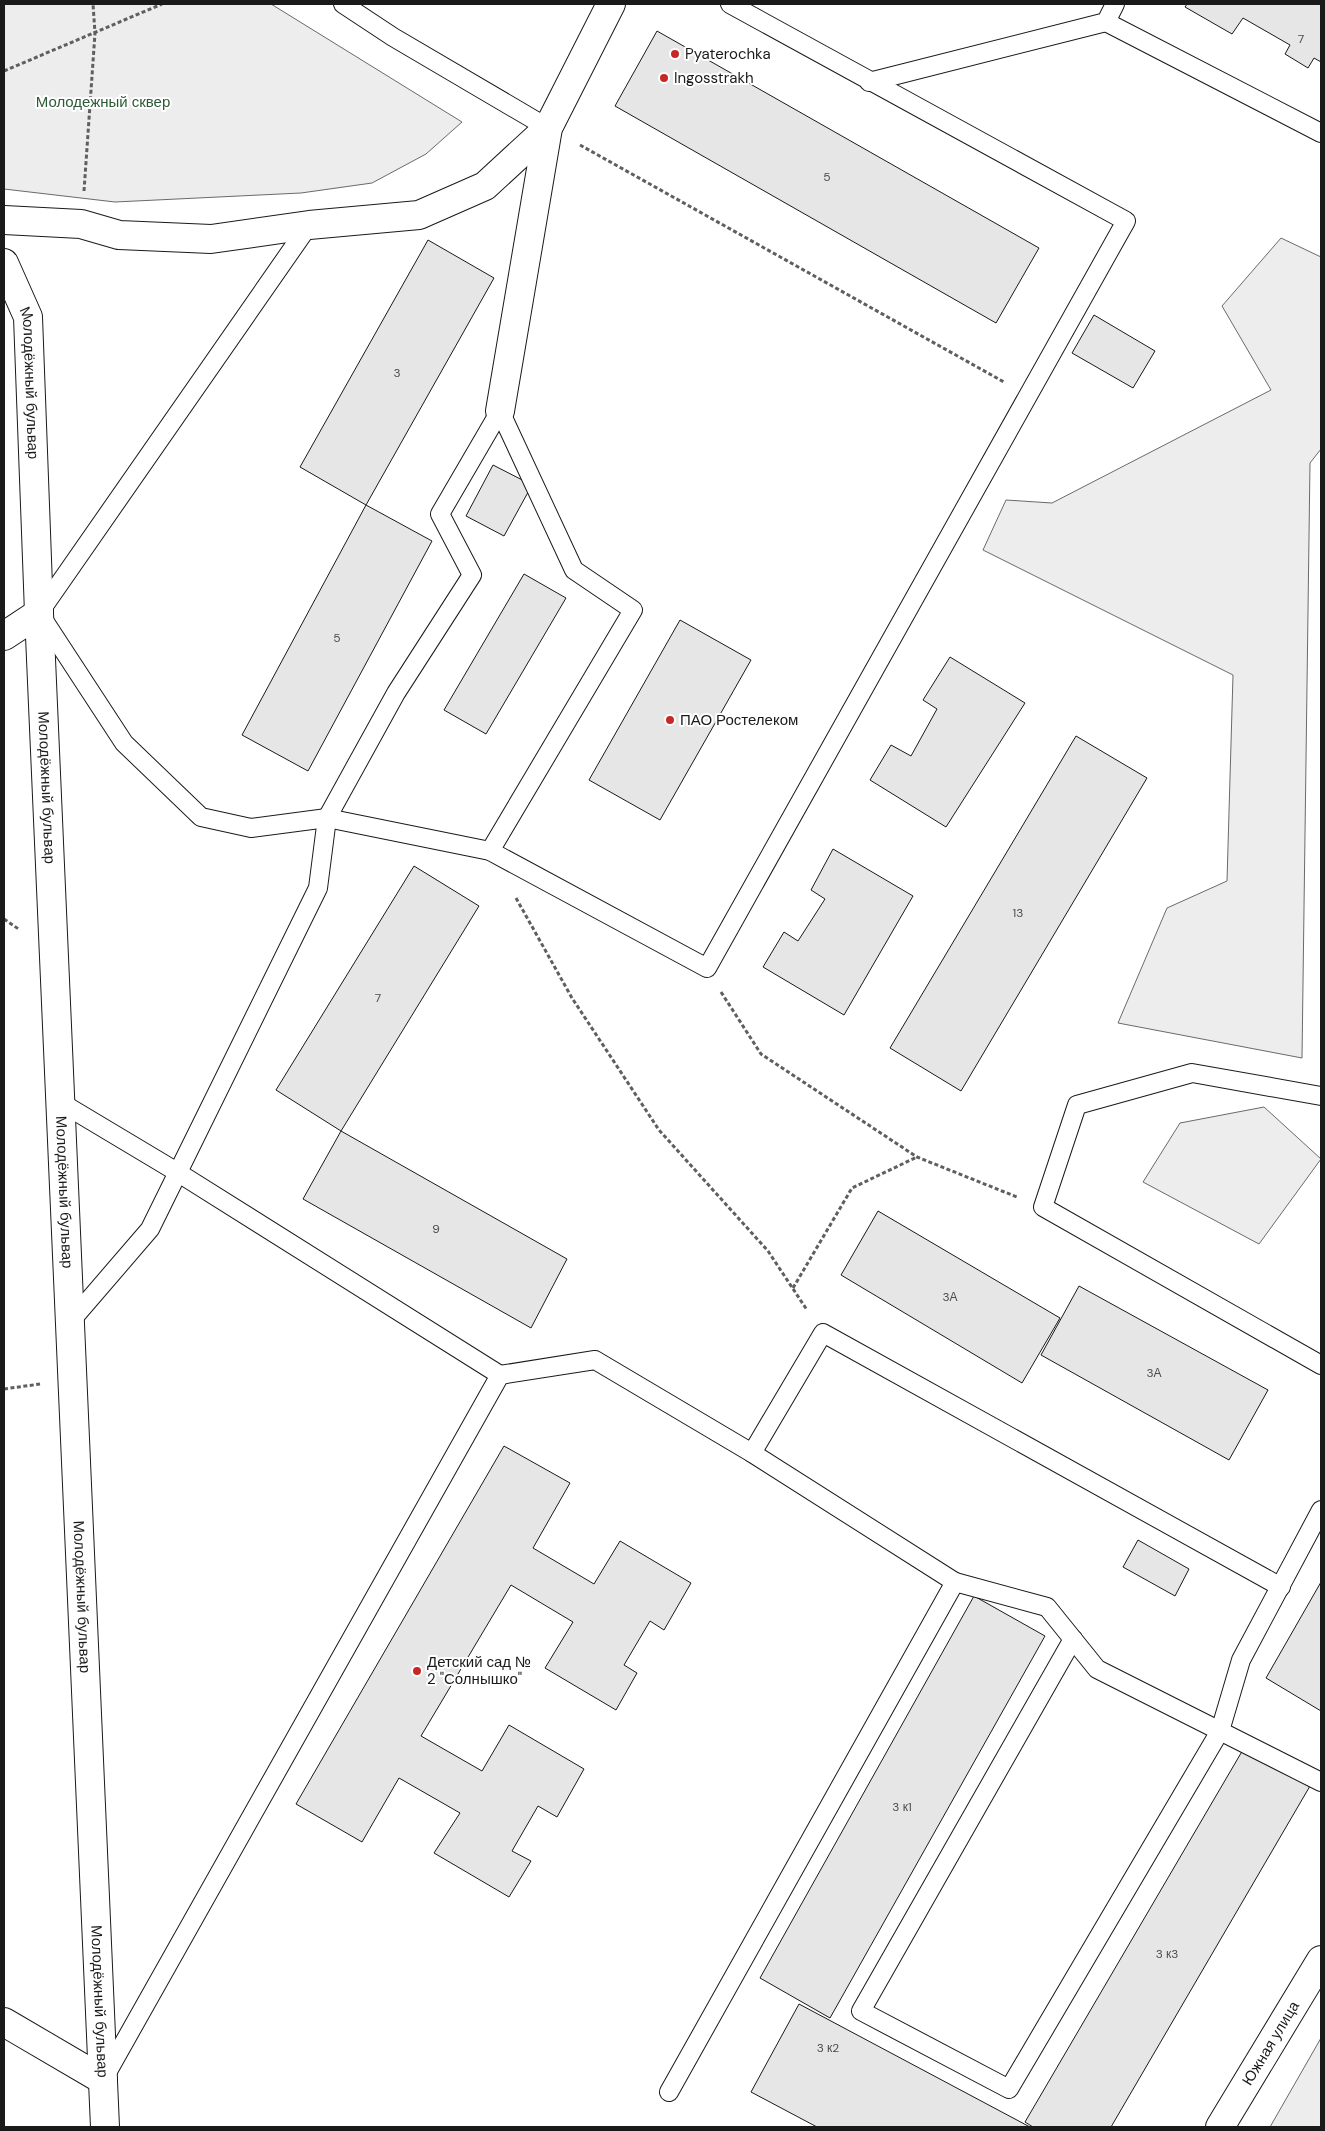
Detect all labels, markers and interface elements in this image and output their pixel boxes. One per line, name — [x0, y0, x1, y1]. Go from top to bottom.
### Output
house number: 7 — [1298, 31, 1304, 47]
place label: Pyaterochka — [685, 44, 771, 64]
marker: Pyaterochka — [669, 48, 681, 60]
place label: Ingosstrakh — [674, 68, 754, 88]
marker: Ingosstrakh — [658, 72, 670, 84]
park label: Молодежный сквер — [36, 92, 170, 112]
house number: 5 — [823, 169, 831, 185]
street label: Молодёжный бульвар — [15, 303, 43, 460]
house number: 3 — [393, 365, 401, 381]
house number: 5 — [333, 630, 341, 646]
place label: ПАО Ростелеком — [680, 710, 798, 730]
street label: Молодёжный бульвар — [33, 711, 60, 864]
marker: ПАО Ростелеком — [664, 714, 676, 726]
house number: 13 — [1013, 905, 1023, 921]
house number: 7 — [375, 990, 381, 1006]
street label: Молодёжный бульвар — [51, 1115, 78, 1269]
house number: 9 — [432, 1221, 440, 1237]
house number: 3А — [942, 1289, 958, 1305]
house number: 3А — [1146, 1365, 1162, 1381]
street label: Молодёжный бульвар — [69, 1520, 95, 1674]
place label: Детский сад № 2 "Солнышко" — [427, 1652, 531, 1689]
marker: Детский сад № 2 "Солнышко" — [411, 1665, 423, 1677]
house number: 3 к1 — [892, 1799, 912, 1815]
street label: Молодёжный бульвар — [86, 1925, 113, 2078]
house number: 3 к3 — [1156, 1946, 1178, 1962]
street label: Южная улица — [1238, 1997, 1304, 2089]
house number: 3 к2 — [817, 2040, 839, 2056]

